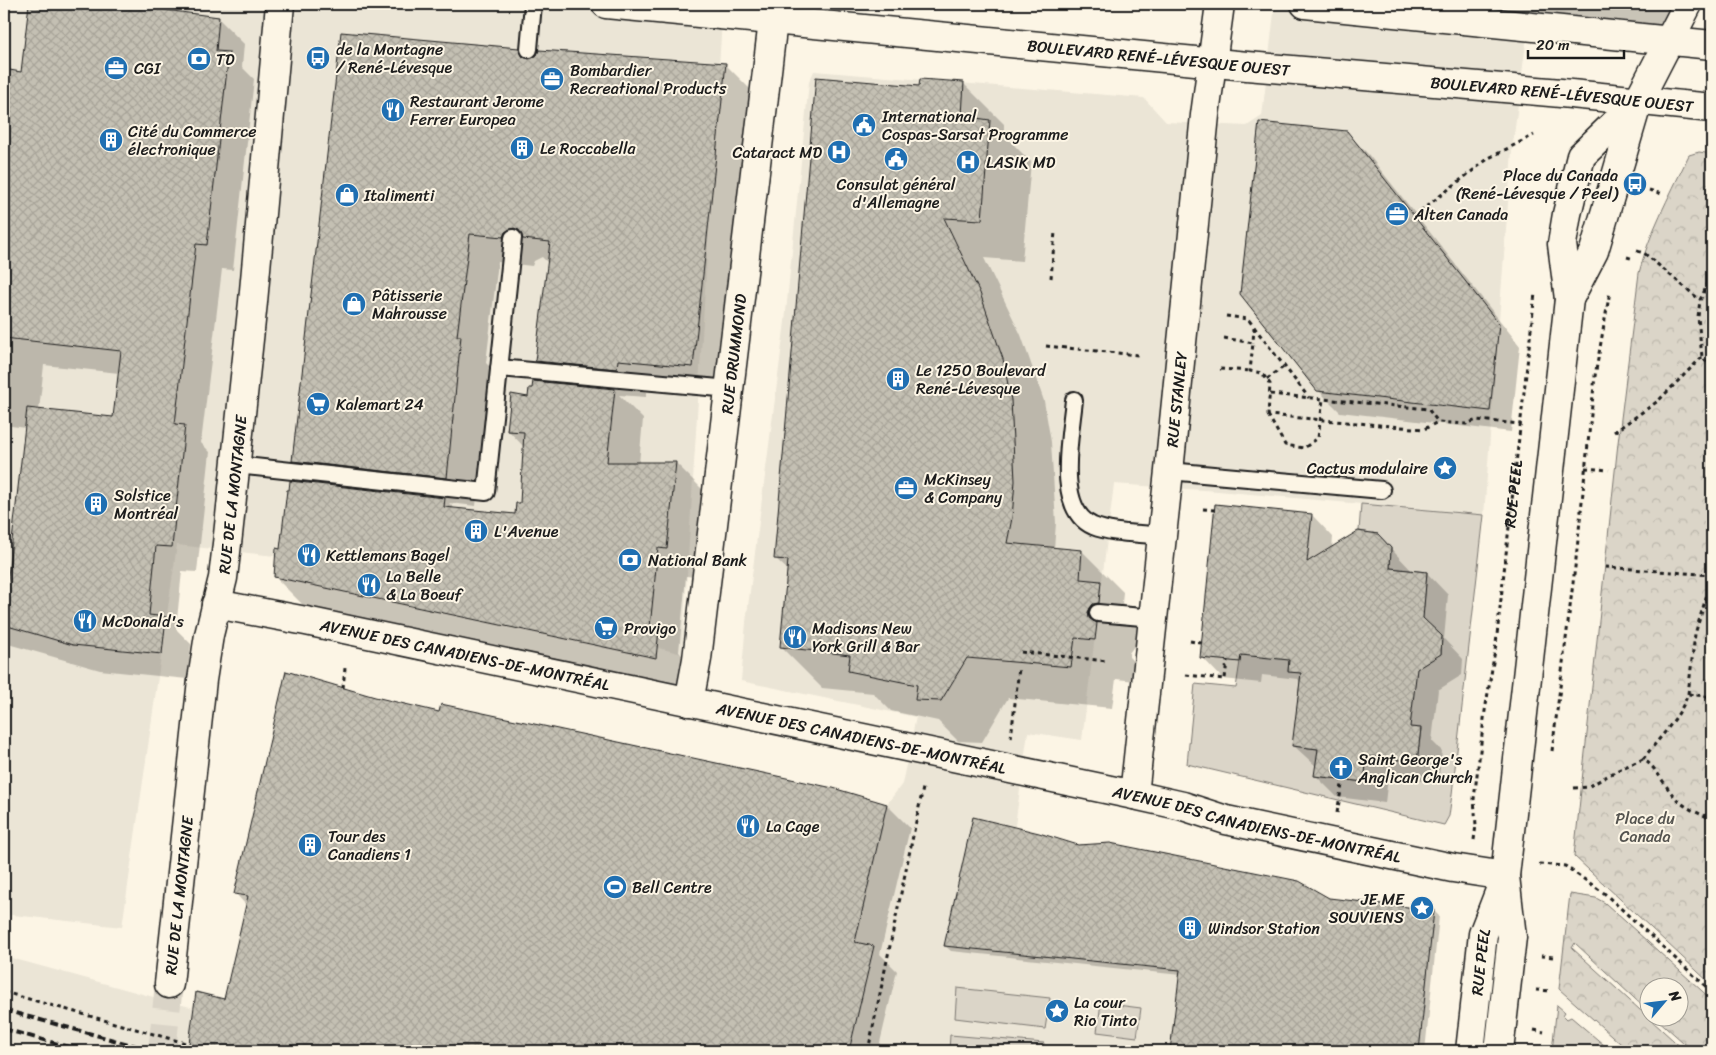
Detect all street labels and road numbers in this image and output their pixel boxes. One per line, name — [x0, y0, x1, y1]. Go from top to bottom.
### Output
street label: BOULEVARD RENÉ-LÉVESQUE OUEST — [1026, 31, 1292, 85]
street label: BOULEVARD RENÉ-LÉVESQUE OUEST — [1429, 68, 1696, 121]
street label: RUE DRUMMOND — [712, 292, 755, 416]
street label: RUE STANLEY — [1157, 350, 1196, 449]
street label: RUE DE LA MONTAGNE — [210, 413, 256, 575]
street label: RUE PEEL — [1495, 458, 1531, 529]
street label: AVENUE DES CANADIENS-DE-MONTRÉAL — [316, 610, 613, 700]
street label: AVENUE DES CANADIENS-DE-MONTRÉAL — [713, 693, 1009, 783]
street label: AVENUE DES CANADIENS-DE-MONTRÉAL — [1109, 777, 1404, 872]
street label: RUE DE LA MONTAGNE — [156, 814, 202, 976]
street label: RUE PEEL — [1462, 923, 1499, 997]

